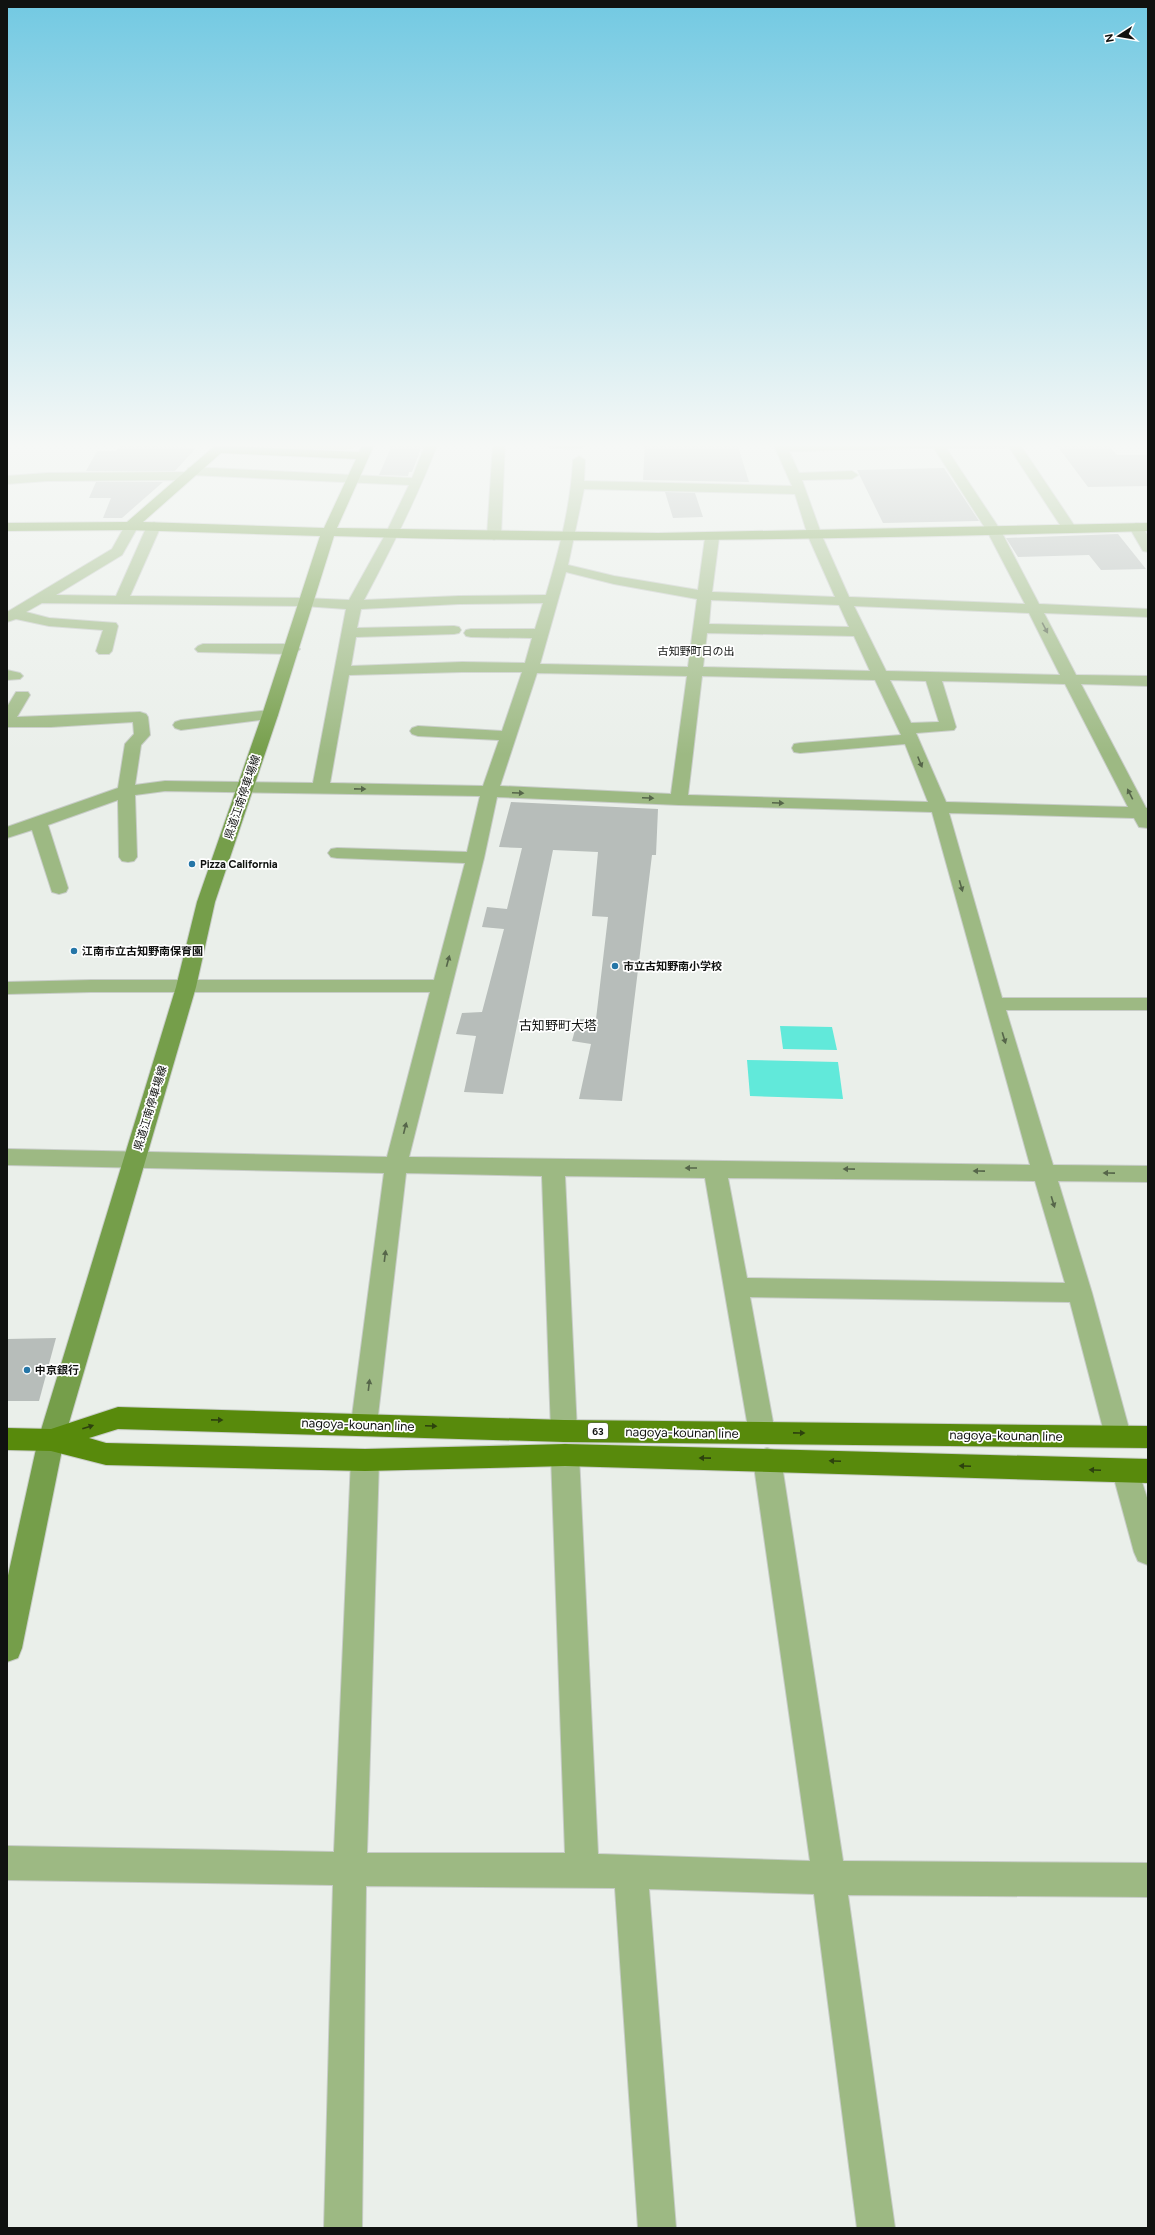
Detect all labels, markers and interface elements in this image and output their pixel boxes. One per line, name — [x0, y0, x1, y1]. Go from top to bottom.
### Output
north arrow — [1099, 16, 1139, 56]
text: N — [1102, 32, 1117, 43]
one-way arrow — [1041, 622, 1048, 633]
district label: 古知野町日の出 — [658, 645, 735, 658]
street label: 県道江南停車場線 — [222, 753, 263, 841]
one-way arrow — [918, 757, 924, 769]
one-way arrow — [354, 786, 367, 792]
one-way arrow — [1127, 788, 1133, 800]
one-way arrow — [512, 789, 524, 796]
one-way arrow — [642, 795, 654, 802]
one-way arrow — [772, 799, 784, 806]
place label: Pizza California — [200, 858, 278, 871]
marker: Pizza California — [187, 859, 197, 869]
one-way arrow — [958, 880, 964, 892]
place label: 江南市立古知野南保育園 — [82, 945, 203, 958]
marker: 江南市立古知野南保育園 — [69, 946, 79, 956]
one-way arrow — [445, 955, 451, 967]
place label: 市立古知野南小学校 — [623, 960, 722, 973]
marker: 市立古知野南小学校 — [610, 961, 620, 971]
district label: 古知野町大塔 — [519, 1018, 597, 1033]
one-way arrow — [1001, 1032, 1007, 1044]
street label: 県道江南停車場線 — [131, 1064, 170, 1152]
one-way arrow — [402, 1121, 408, 1133]
one-way arrow — [684, 1165, 697, 1171]
one-way arrow — [843, 1166, 855, 1173]
one-way arrow — [972, 1168, 985, 1174]
one-way arrow — [1102, 1170, 1115, 1176]
one-way arrow — [1050, 1197, 1056, 1209]
one-way arrow — [382, 1250, 388, 1262]
place label: 中京銀行 — [35, 1364, 79, 1377]
marker: 中京銀行 — [22, 1365, 32, 1375]
one-way arrow — [366, 1379, 372, 1391]
street label: nagoya-kounan line — [301, 1415, 415, 1434]
one-way arrow — [211, 1417, 224, 1423]
one-way arrow — [425, 1423, 438, 1429]
road number: 63 — [588, 1423, 608, 1439]
one-way arrow — [83, 1424, 95, 1430]
street label: nagoya-kounan line — [625, 1424, 739, 1441]
street label: nagoya-kounan line — [949, 1427, 1063, 1444]
one-way arrow — [793, 1430, 806, 1436]
one-way arrow — [698, 1455, 711, 1461]
one-way arrow — [828, 1458, 841, 1464]
one-way arrow — [959, 1462, 971, 1469]
one-way arrow — [1088, 1467, 1101, 1473]

